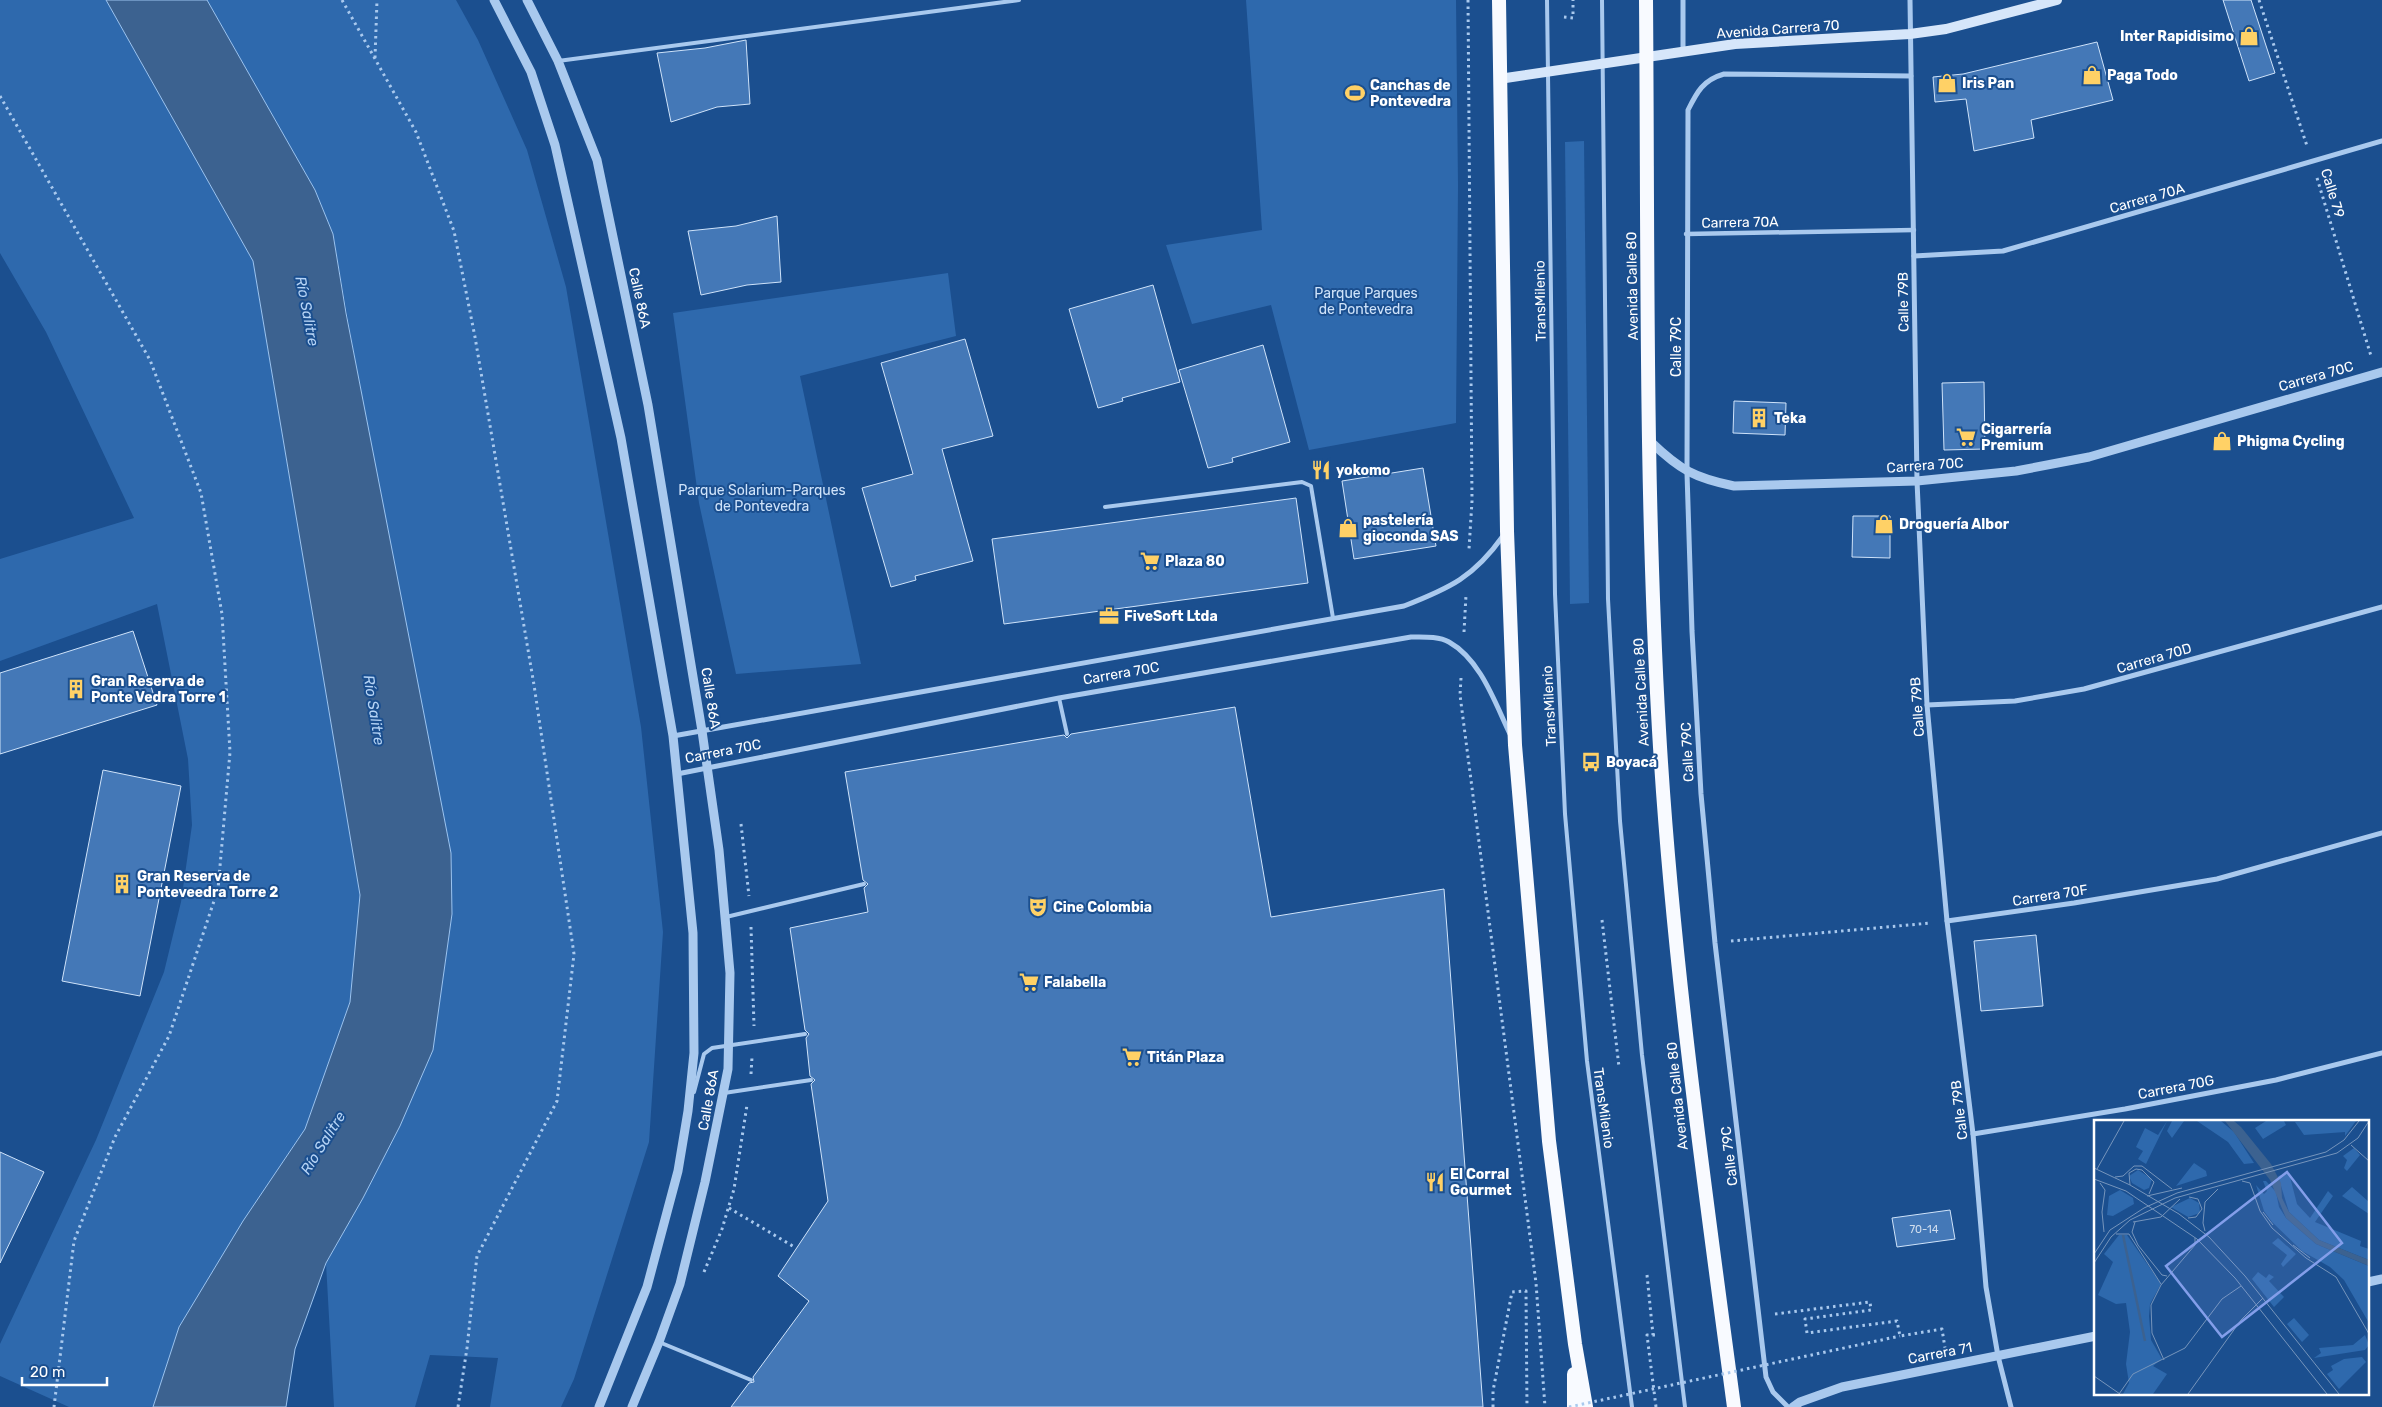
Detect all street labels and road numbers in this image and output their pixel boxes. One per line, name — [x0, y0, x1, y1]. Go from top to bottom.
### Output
street label: Avenida Carrera 70 — [1716, 17, 1840, 42]
street label: Calle 79 — [2317, 166, 2348, 220]
street label: Carrera 70A — [2108, 180, 2187, 217]
street label: Carrera 70A — [1701, 213, 1779, 232]
street label: Avenida Calle 80 — [1623, 231, 1642, 340]
street label: TransMilenio — [1531, 260, 1550, 342]
street label: Calle 86A — [625, 266, 654, 331]
street label: Calle 79B — [1894, 272, 1913, 332]
street label: Calle 79C — [1668, 317, 1685, 377]
street label: Carrera 70C — [2277, 358, 2356, 395]
street label: Carrera 70C — [1886, 454, 1964, 477]
street label: Avenida Calle 80 — [1630, 637, 1653, 747]
street label: Carrera 70D — [2115, 640, 2194, 677]
street label: Carrera 70C — [1082, 658, 1161, 689]
street label: TransMilenio — [1539, 665, 1560, 747]
street label: Calle 86A — [697, 666, 724, 731]
street label: Calle 79B — [1907, 676, 1928, 737]
street label: Calle 79C — [1677, 722, 1698, 782]
street label: Carrera 70C — [684, 736, 763, 767]
street label: Carrera 70F — [2011, 881, 2089, 910]
street label: Avenida Calle 80 — [1663, 1041, 1692, 1151]
street label: TransMilenio — [1589, 1067, 1618, 1149]
street label: Calle 86A — [695, 1068, 722, 1132]
street label: Carrera 70G — [2136, 1072, 2216, 1103]
street label: Calle 79B — [1947, 1079, 1972, 1141]
street label: Calle 79C — [1717, 1125, 1742, 1187]
street label: Carrera 71 — [1907, 1339, 1974, 1368]

